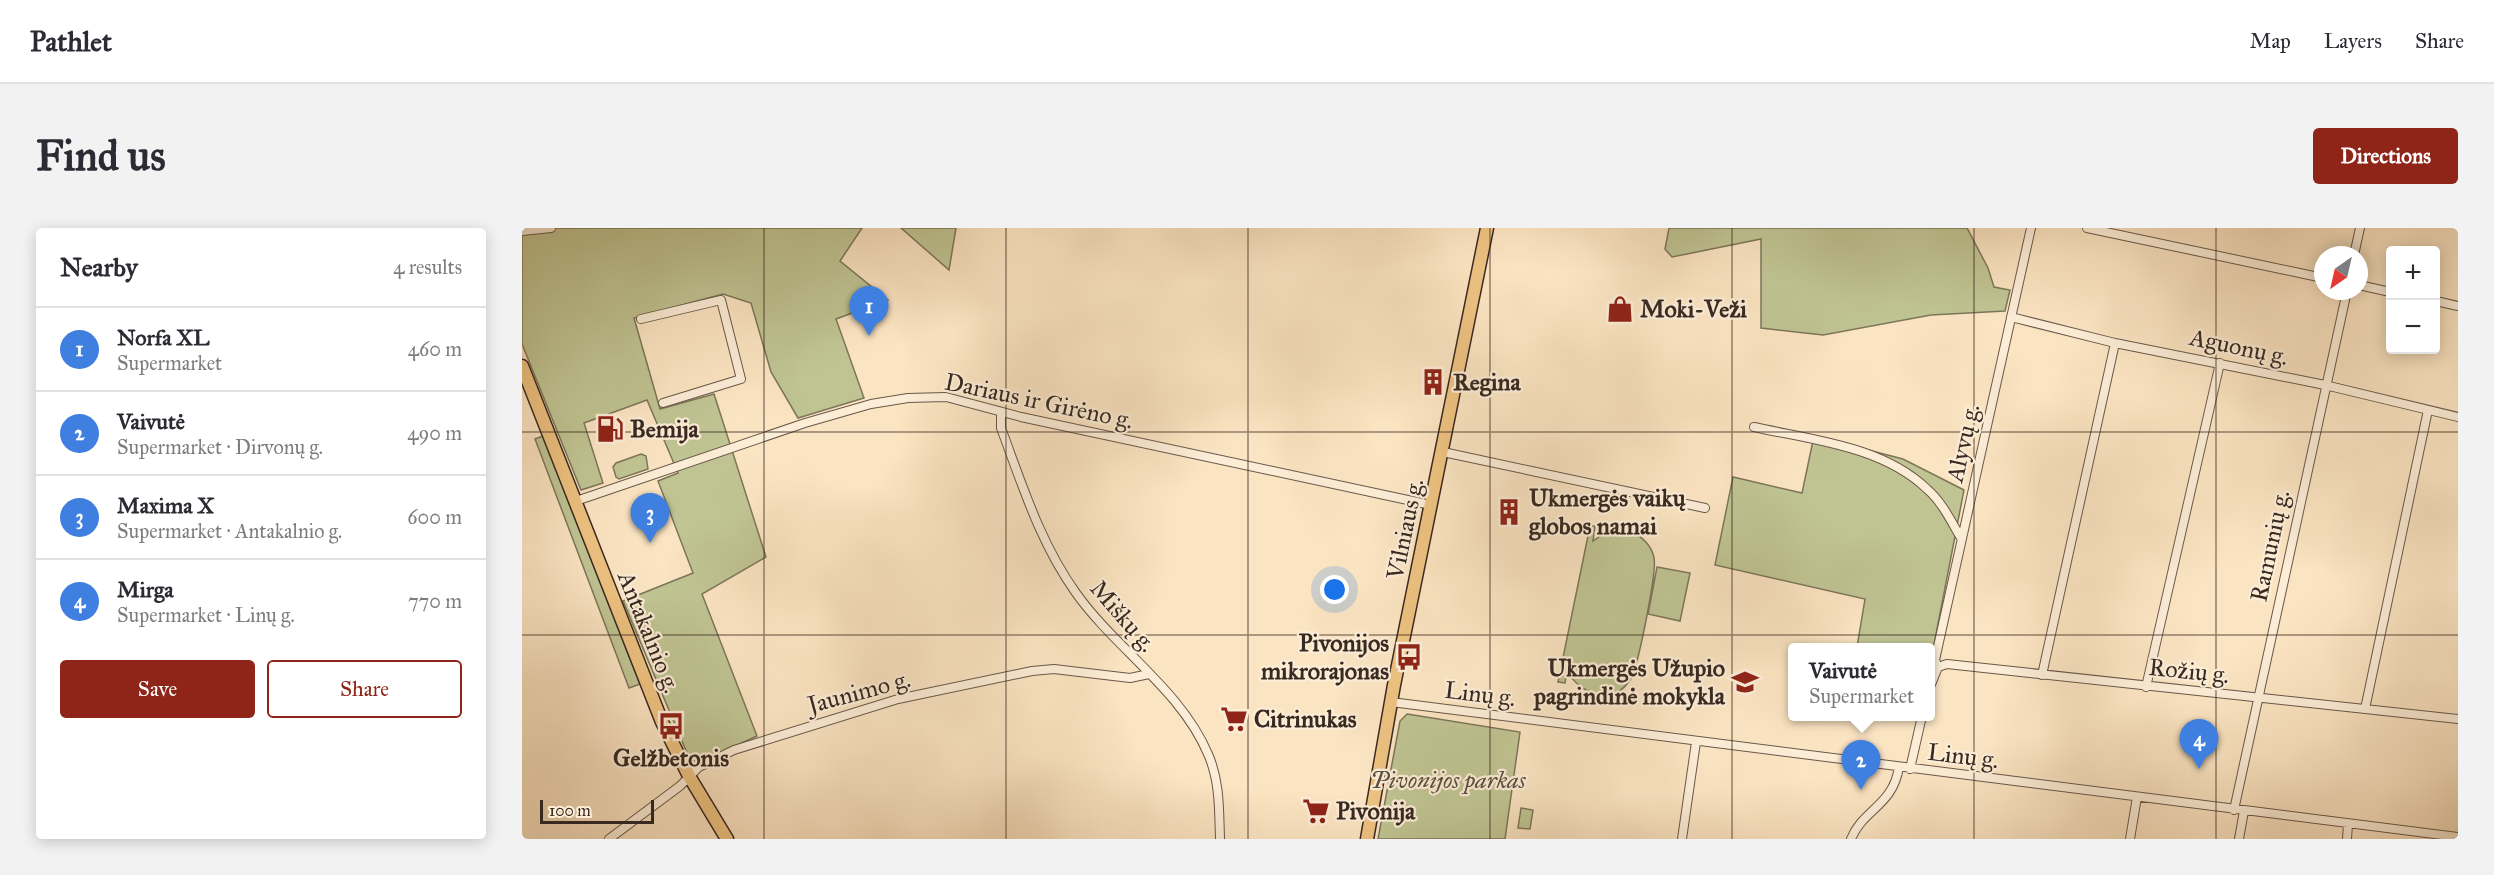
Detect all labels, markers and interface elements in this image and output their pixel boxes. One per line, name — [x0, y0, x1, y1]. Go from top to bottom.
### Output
text: Pathlet — [30, 24, 112, 59]
text: Map — [2250, 28, 2291, 54]
text: Layers — [2324, 28, 2382, 54]
text: Share — [2415, 28, 2464, 54]
button: Directions — [2313, 128, 2458, 184]
text: Find us — [36, 130, 166, 182]
north arrow — [2314, 246, 2368, 300]
map controls — [2386, 246, 2440, 354]
button: + — [2386, 246, 2440, 300]
text: Nearby — [60, 251, 138, 283]
text: 4 results — [393, 255, 462, 279]
pin: 1 — [850, 286, 888, 336]
shop icon: Moki-Veži — [1605, 294, 1635, 324]
place label: Moki-Veži — [1640, 294, 1747, 324]
button: − — [2386, 300, 2440, 354]
street label: Aguonų g. — [2186, 322, 2291, 372]
text: Norfa XL — [117, 324, 209, 351]
text: 1 — [76, 337, 83, 361]
text: 460 m — [408, 337, 462, 361]
text: Supermarket — [117, 351, 222, 375]
street label: Dariaus ir Girėno g. — [942, 366, 1136, 436]
building icon: Regina — [1418, 367, 1448, 397]
place label: Regina — [1453, 367, 1522, 397]
street label: Alyvų g. — [1939, 401, 1987, 486]
text: Vaivutė — [117, 408, 185, 435]
fuel station icon: Bemija — [595, 414, 625, 444]
place label: Bemija — [630, 414, 699, 444]
text: 2 — [75, 421, 84, 445]
text: 490 m — [407, 421, 462, 445]
text: Supermarket · Dirvonų g. — [117, 435, 323, 459]
street label: Vilniaus g. — [1379, 476, 1430, 583]
place label: Ukmergės vaikų globos namai — [1529, 483, 1686, 541]
street label: Ramunių g. — [2244, 487, 2296, 605]
text: Maxima X — [117, 492, 214, 519]
pin: 3 — [630, 494, 670, 543]
building icon: Ukmergės vaikų globos namai — [1494, 497, 1524, 527]
text: 3 — [76, 505, 84, 529]
text: 600 m — [407, 505, 462, 529]
text: Supermarket · Antakalnio g. — [117, 519, 342, 543]
street label: Antakalnio g. — [611, 566, 687, 697]
street label: Miškų g. — [1084, 574, 1162, 658]
your location — [1320, 575, 1349, 604]
text: Mirga — [117, 576, 174, 603]
text: 4 — [74, 589, 85, 613]
text: 770 m — [408, 589, 462, 613]
text: Supermarket · Linų g. — [117, 603, 295, 627]
place label: Pivonijos mikrorajonas — [1260, 628, 1389, 686]
bus stop icon: Pivonijos mikrorajonas — [1394, 642, 1424, 672]
popup — [1788, 643, 1935, 721]
street label: Rožių g. — [2147, 652, 2231, 690]
place label: Ukmergės Užupio pagrindinė mokykla — [1533, 653, 1726, 711]
text: Vaivutė — [1809, 657, 1877, 684]
button: Save — [60, 660, 255, 718]
button: Share — [267, 660, 462, 718]
street label: Jaunimo g. — [801, 664, 914, 721]
school or university icon: Ukmergės Užupio pagrindinė mokykla — [1730, 667, 1760, 697]
street label: Linų g. — [1443, 675, 1517, 713]
text: Supermarket — [1809, 684, 1914, 708]
supermarket icon: Citrinukas — [1219, 704, 1249, 734]
place label: Citrinukas — [1254, 704, 1357, 734]
bus stop icon: Gelžbetonis — [656, 711, 686, 741]
pin: 4 — [2180, 720, 2218, 769]
street label: Linų g. — [1926, 737, 2000, 775]
pin: 2 — [1842, 740, 1880, 790]
place label: Gelžbetonis — [613, 743, 729, 773]
park label: Pivonijos parkas — [1370, 765, 1527, 795]
supermarket icon: Pivonija — [1301, 796, 1331, 826]
place label: Pivonija — [1336, 796, 1416, 826]
scale bar — [540, 797, 654, 824]
text: 100 m — [549, 801, 591, 820]

